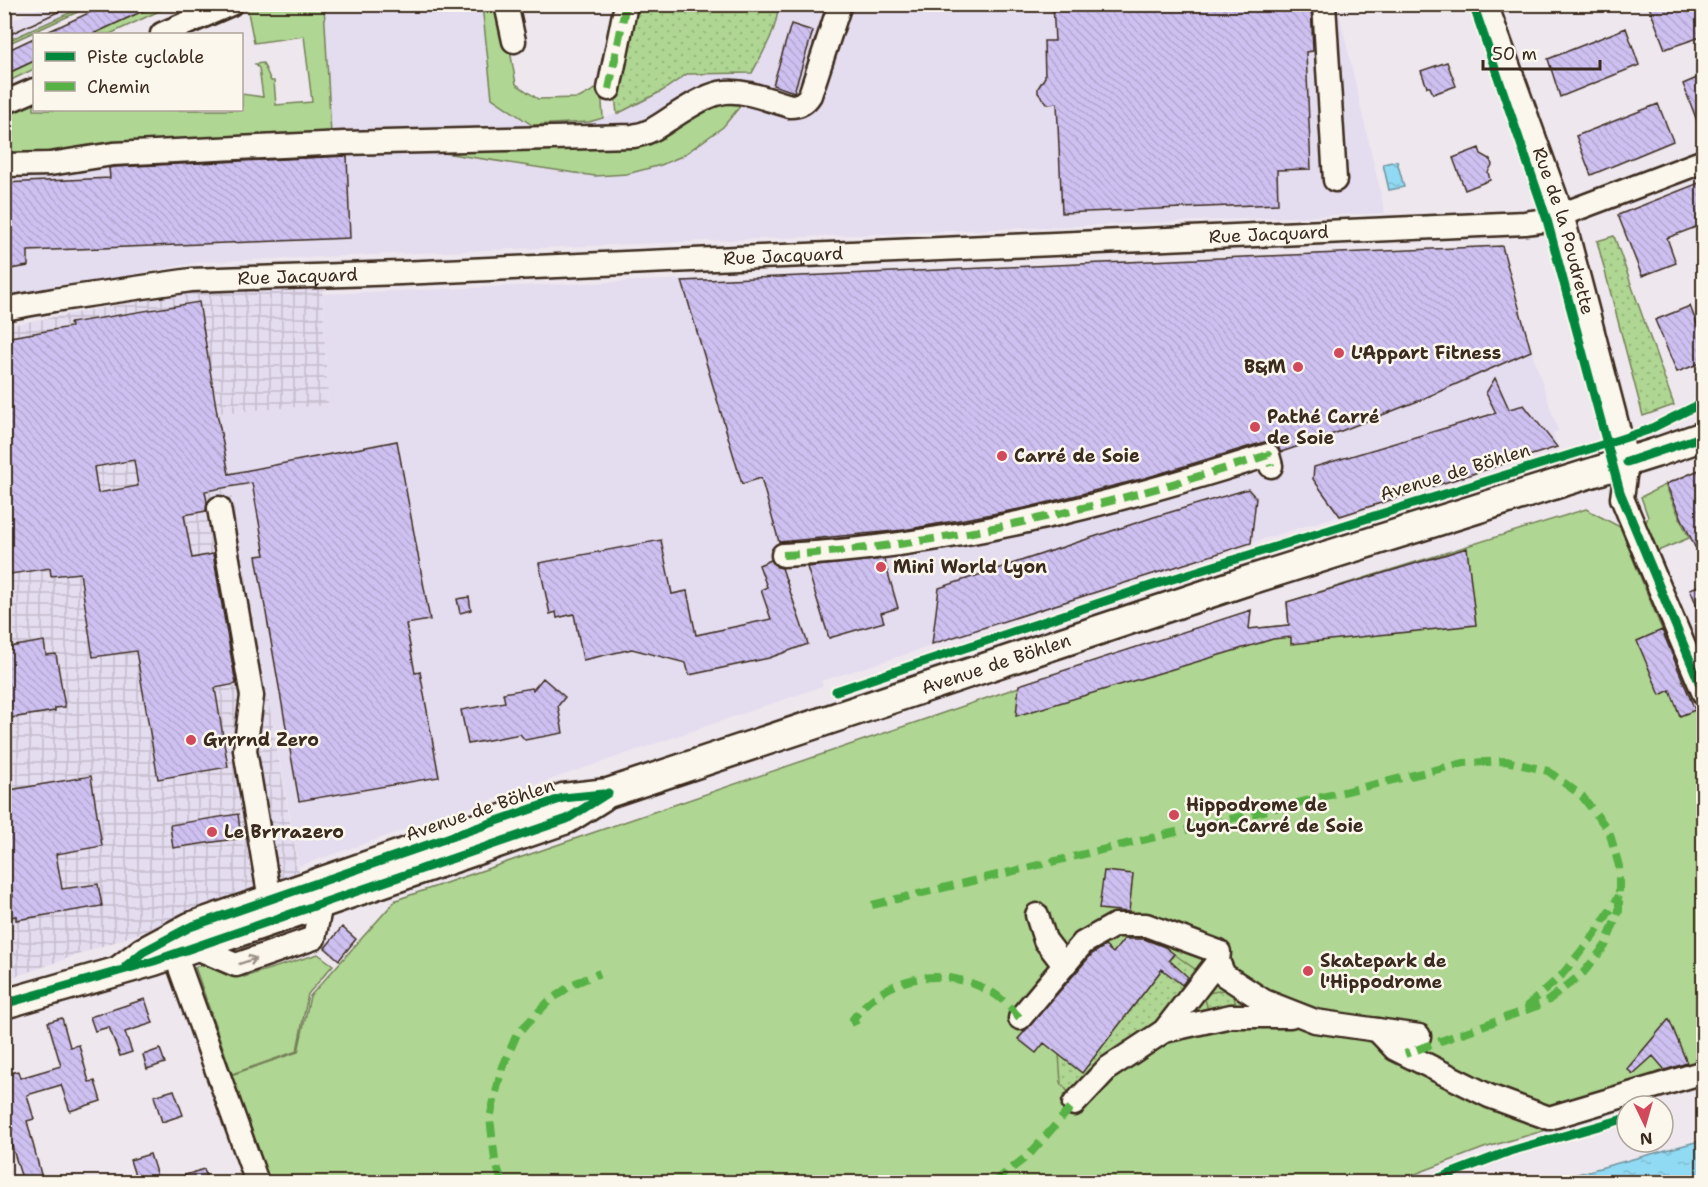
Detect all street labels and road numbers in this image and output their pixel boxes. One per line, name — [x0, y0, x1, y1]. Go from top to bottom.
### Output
street label: Rue de la Poudrette — [1527, 144, 1600, 317]
street label: Rue Jacquard — [1208, 220, 1329, 249]
street label: Rue Jacquard — [723, 241, 844, 271]
street label: Rue Jacquard — [237, 262, 358, 290]
street label: Avenue de Böhlen — [1377, 438, 1533, 506]
street label: Avenue de Böhlen — [918, 628, 1074, 700]
street label: Avenue de Böhlen — [402, 773, 558, 847]

